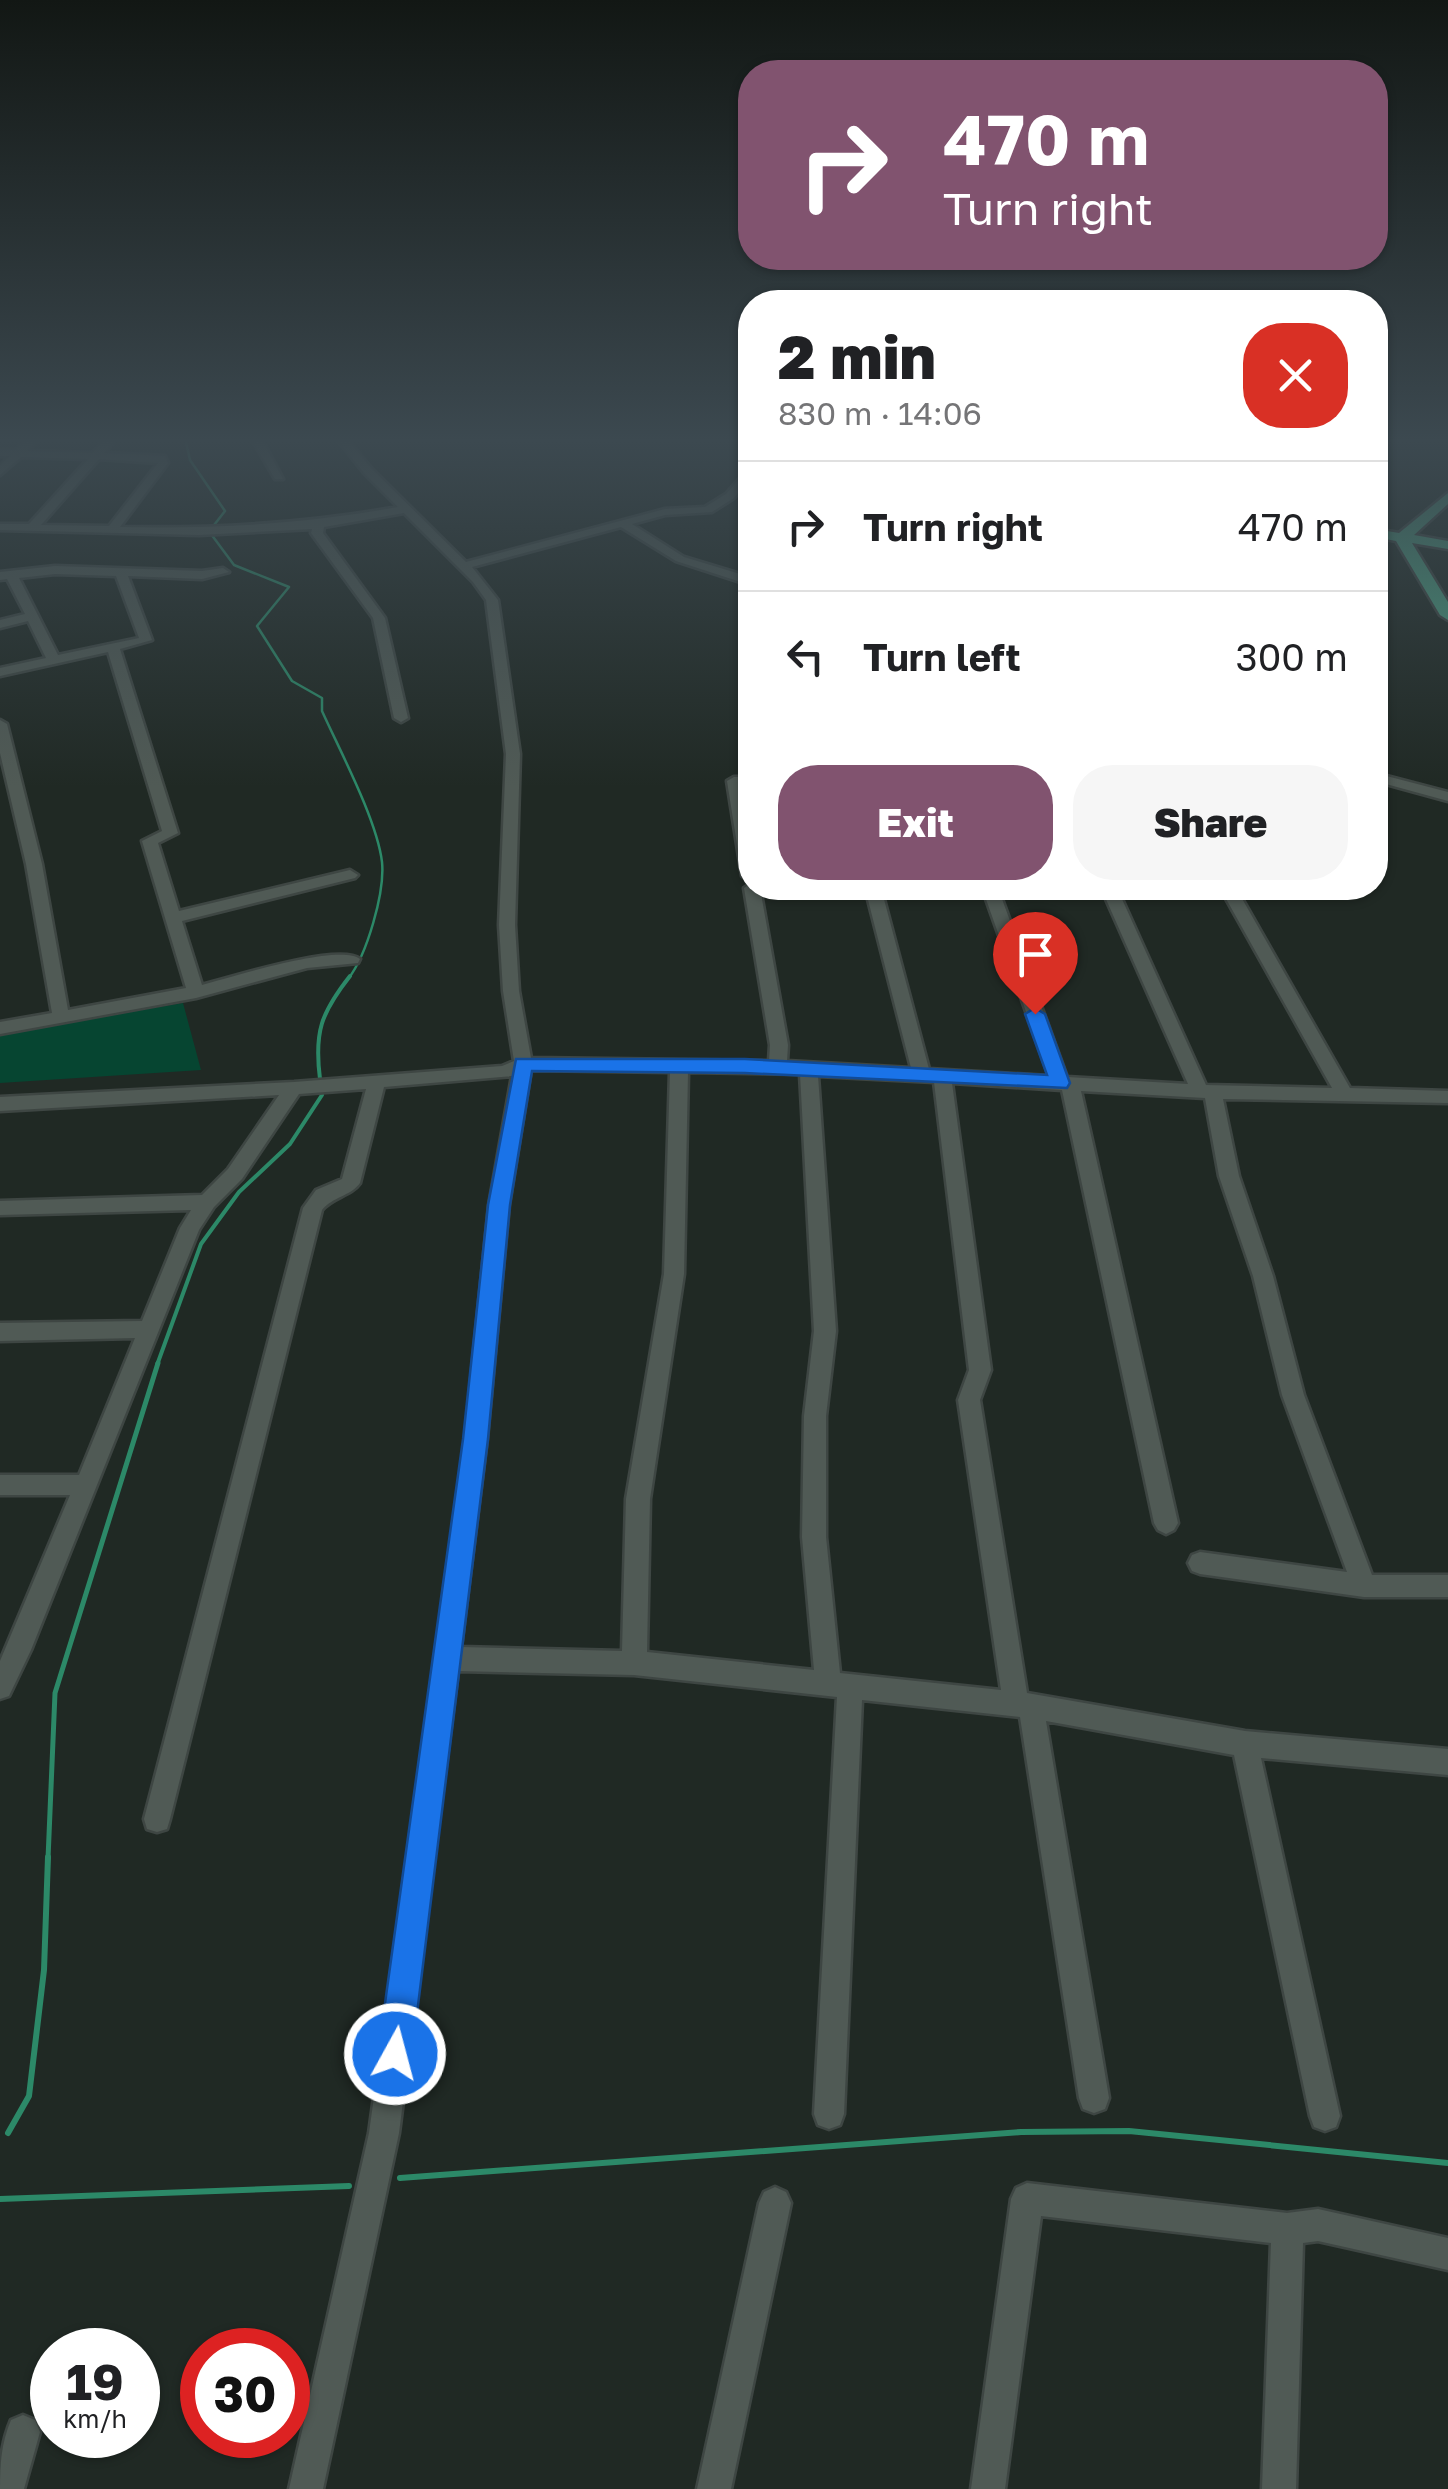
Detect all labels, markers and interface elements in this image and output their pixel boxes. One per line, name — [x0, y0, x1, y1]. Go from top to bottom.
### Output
text: 470 m — [943, 96, 1149, 180]
icon: right — [778, 100, 908, 230]
text: Turn right — [943, 181, 1153, 235]
text: 2 min — [778, 320, 936, 392]
button: close — [1243, 323, 1348, 428]
text: 830 m · 14:06 — [778, 394, 982, 432]
icon: right — [778, 499, 833, 554]
text: Turn right — [863, 504, 1043, 549]
text: 470 m — [1238, 504, 1348, 549]
icon: left — [778, 629, 833, 684]
text: Turn left — [863, 634, 1021, 679]
text: 300 m — [1236, 634, 1348, 679]
button: Exit — [778, 765, 1053, 880]
button: Share — [1073, 765, 1348, 880]
pin — [993, 912, 1078, 1015]
icon: arrive — [1008, 927, 1063, 982]
position arrow — [343, 2002, 447, 2106]
speed limit sign: 30 — [180, 2328, 310, 2458]
text: 19 — [66, 2351, 124, 2411]
text: km/h — [63, 2403, 127, 2434]

